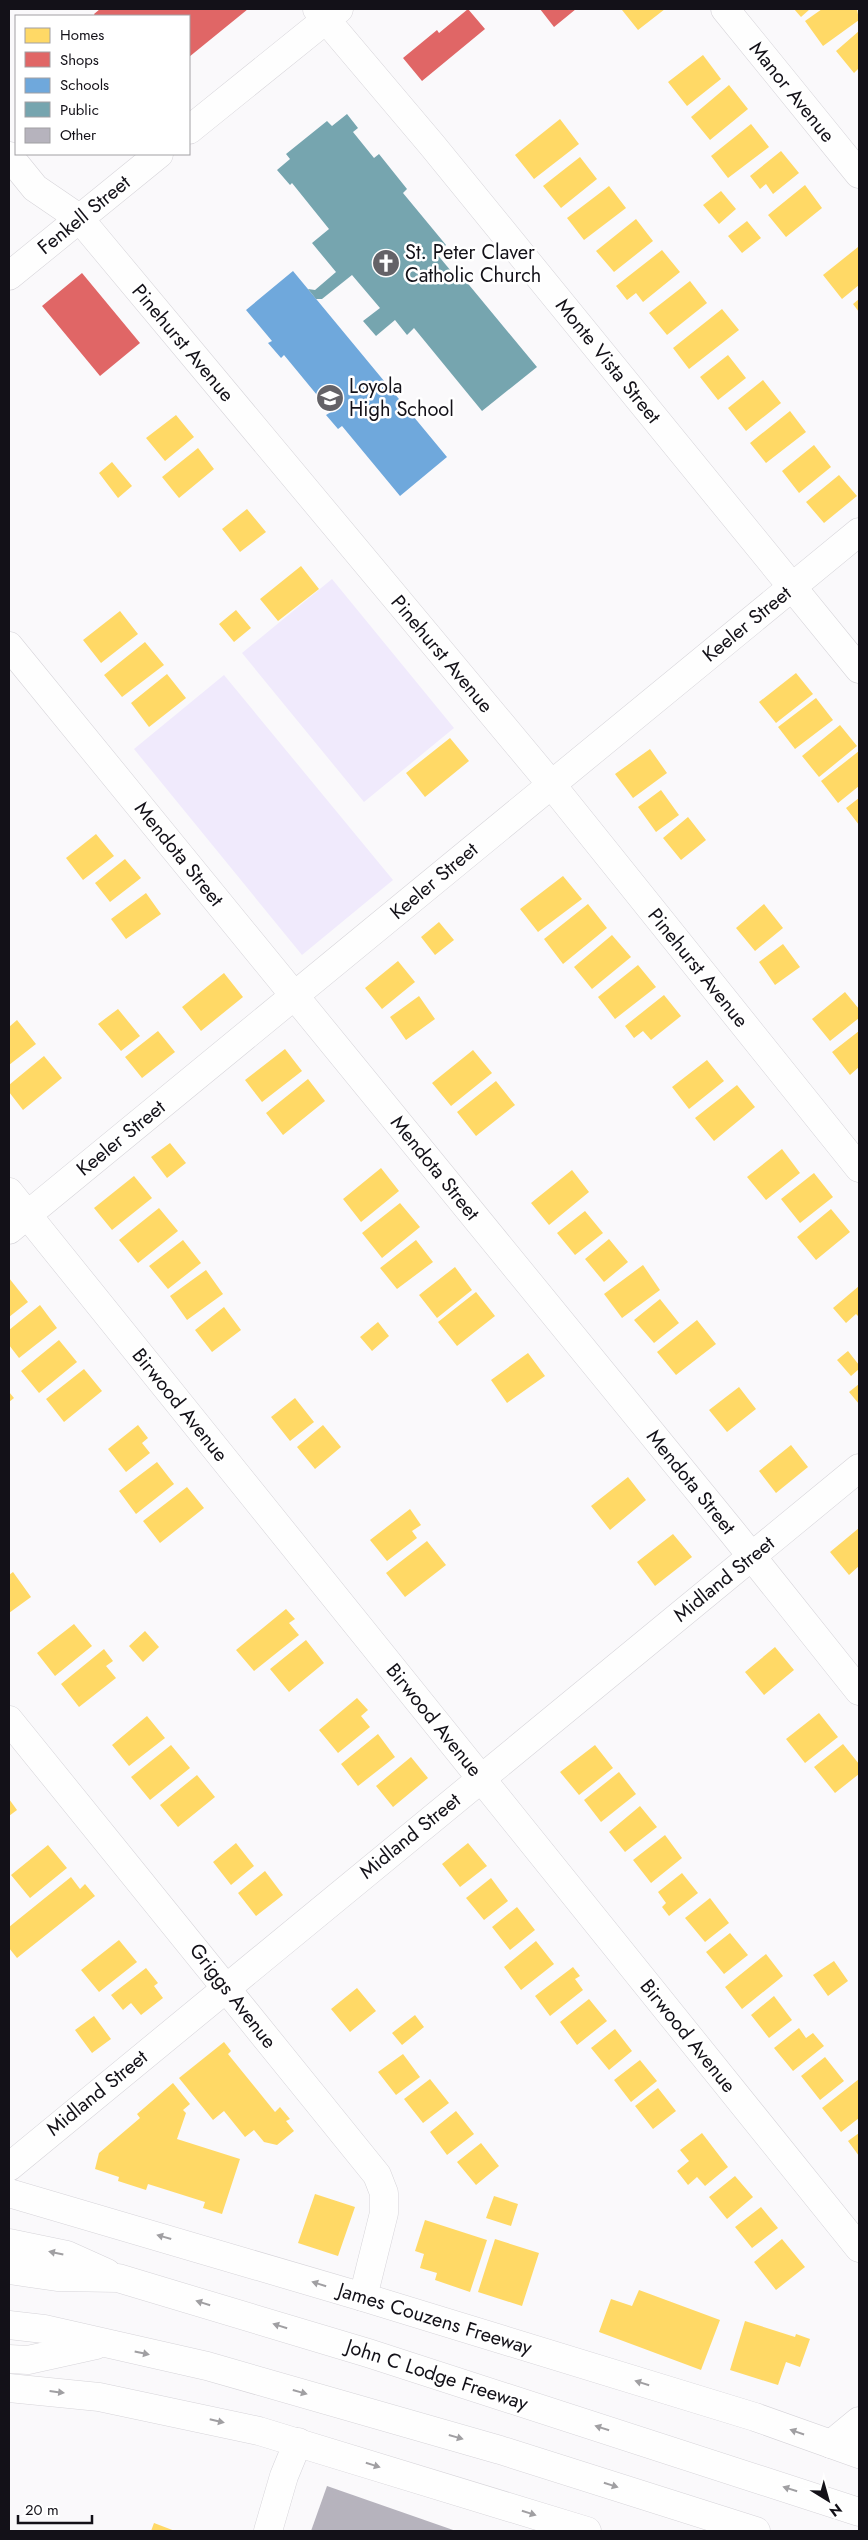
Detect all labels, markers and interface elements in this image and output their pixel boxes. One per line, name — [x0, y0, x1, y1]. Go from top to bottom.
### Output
legend — [15, 15, 190, 155]
text: Homes — [60, 24, 104, 46]
street label: Manor Avenue — [742, 35, 842, 149]
text: Shops — [60, 49, 99, 71]
text: Schools — [60, 74, 109, 96]
text: Public — [60, 99, 99, 121]
text: Other — [60, 124, 97, 146]
street label: Fenkell Street — [31, 168, 137, 261]
place label: St. Peter Claver Catholic Church — [405, 238, 541, 290]
church icon: St. Peter Claver Catholic Church — [371, 248, 401, 278]
street label: Pinehurst Avenue — [125, 278, 241, 408]
street label: Monte Vista Street — [548, 292, 668, 430]
place label: Loyola High School — [349, 372, 454, 424]
school or university icon: Loyola High School — [315, 383, 345, 413]
street label: Keeler Street — [696, 579, 798, 669]
street label: Pinehurst Avenue — [384, 589, 500, 719]
street label: Mendota Street — [128, 795, 230, 913]
street label: Keeler Street — [384, 835, 484, 926]
street label: Pinehurst Avenue — [641, 902, 755, 1034]
street label: Keeler Street — [70, 1093, 172, 1183]
street label: Mendota Street — [384, 1109, 486, 1227]
street label: Birwood Avenue — [125, 1342, 235, 1468]
street label: Mendota Street — [640, 1423, 742, 1541]
street label: Midland Street — [667, 1529, 781, 1629]
street label: Birwood Avenue — [379, 1657, 489, 1783]
street label: Midland Street — [353, 1786, 467, 1886]
street label: Griggs Avenue — [183, 1937, 283, 2055]
street label: Birwood Avenue — [633, 1973, 743, 2099]
street label: Midland Street — [40, 2043, 154, 2143]
one-way arrow — [156, 2233, 171, 2241]
one-way arrow — [49, 2249, 64, 2257]
street label: James Couzens Freeway — [331, 2275, 536, 2362]
one-way arrow — [312, 2279, 327, 2287]
one-way arrow — [195, 2298, 210, 2306]
one-way arrow — [272, 2322, 287, 2330]
street label: John C Lodge Freeway — [339, 2331, 532, 2418]
one-way arrow — [134, 2349, 150, 2357]
one-way arrow — [634, 2378, 649, 2386]
one-way arrow — [50, 2388, 66, 2396]
one-way arrow — [292, 2388, 307, 2396]
one-way arrow — [210, 2417, 225, 2425]
one-way arrow — [594, 2424, 609, 2432]
one-way arrow — [789, 2428, 804, 2435]
one-way arrow — [448, 2433, 463, 2441]
one-way arrow — [366, 2462, 381, 2470]
north arrow — [803, 2475, 853, 2525]
one-way arrow — [604, 2482, 619, 2490]
one-way arrow — [782, 2485, 797, 2492]
scale bar — [18, 2492, 91, 2524]
text: 20 m — [25, 2499, 59, 2521]
text: N — [825, 2499, 846, 2522]
one-way arrow — [521, 2509, 536, 2517]

